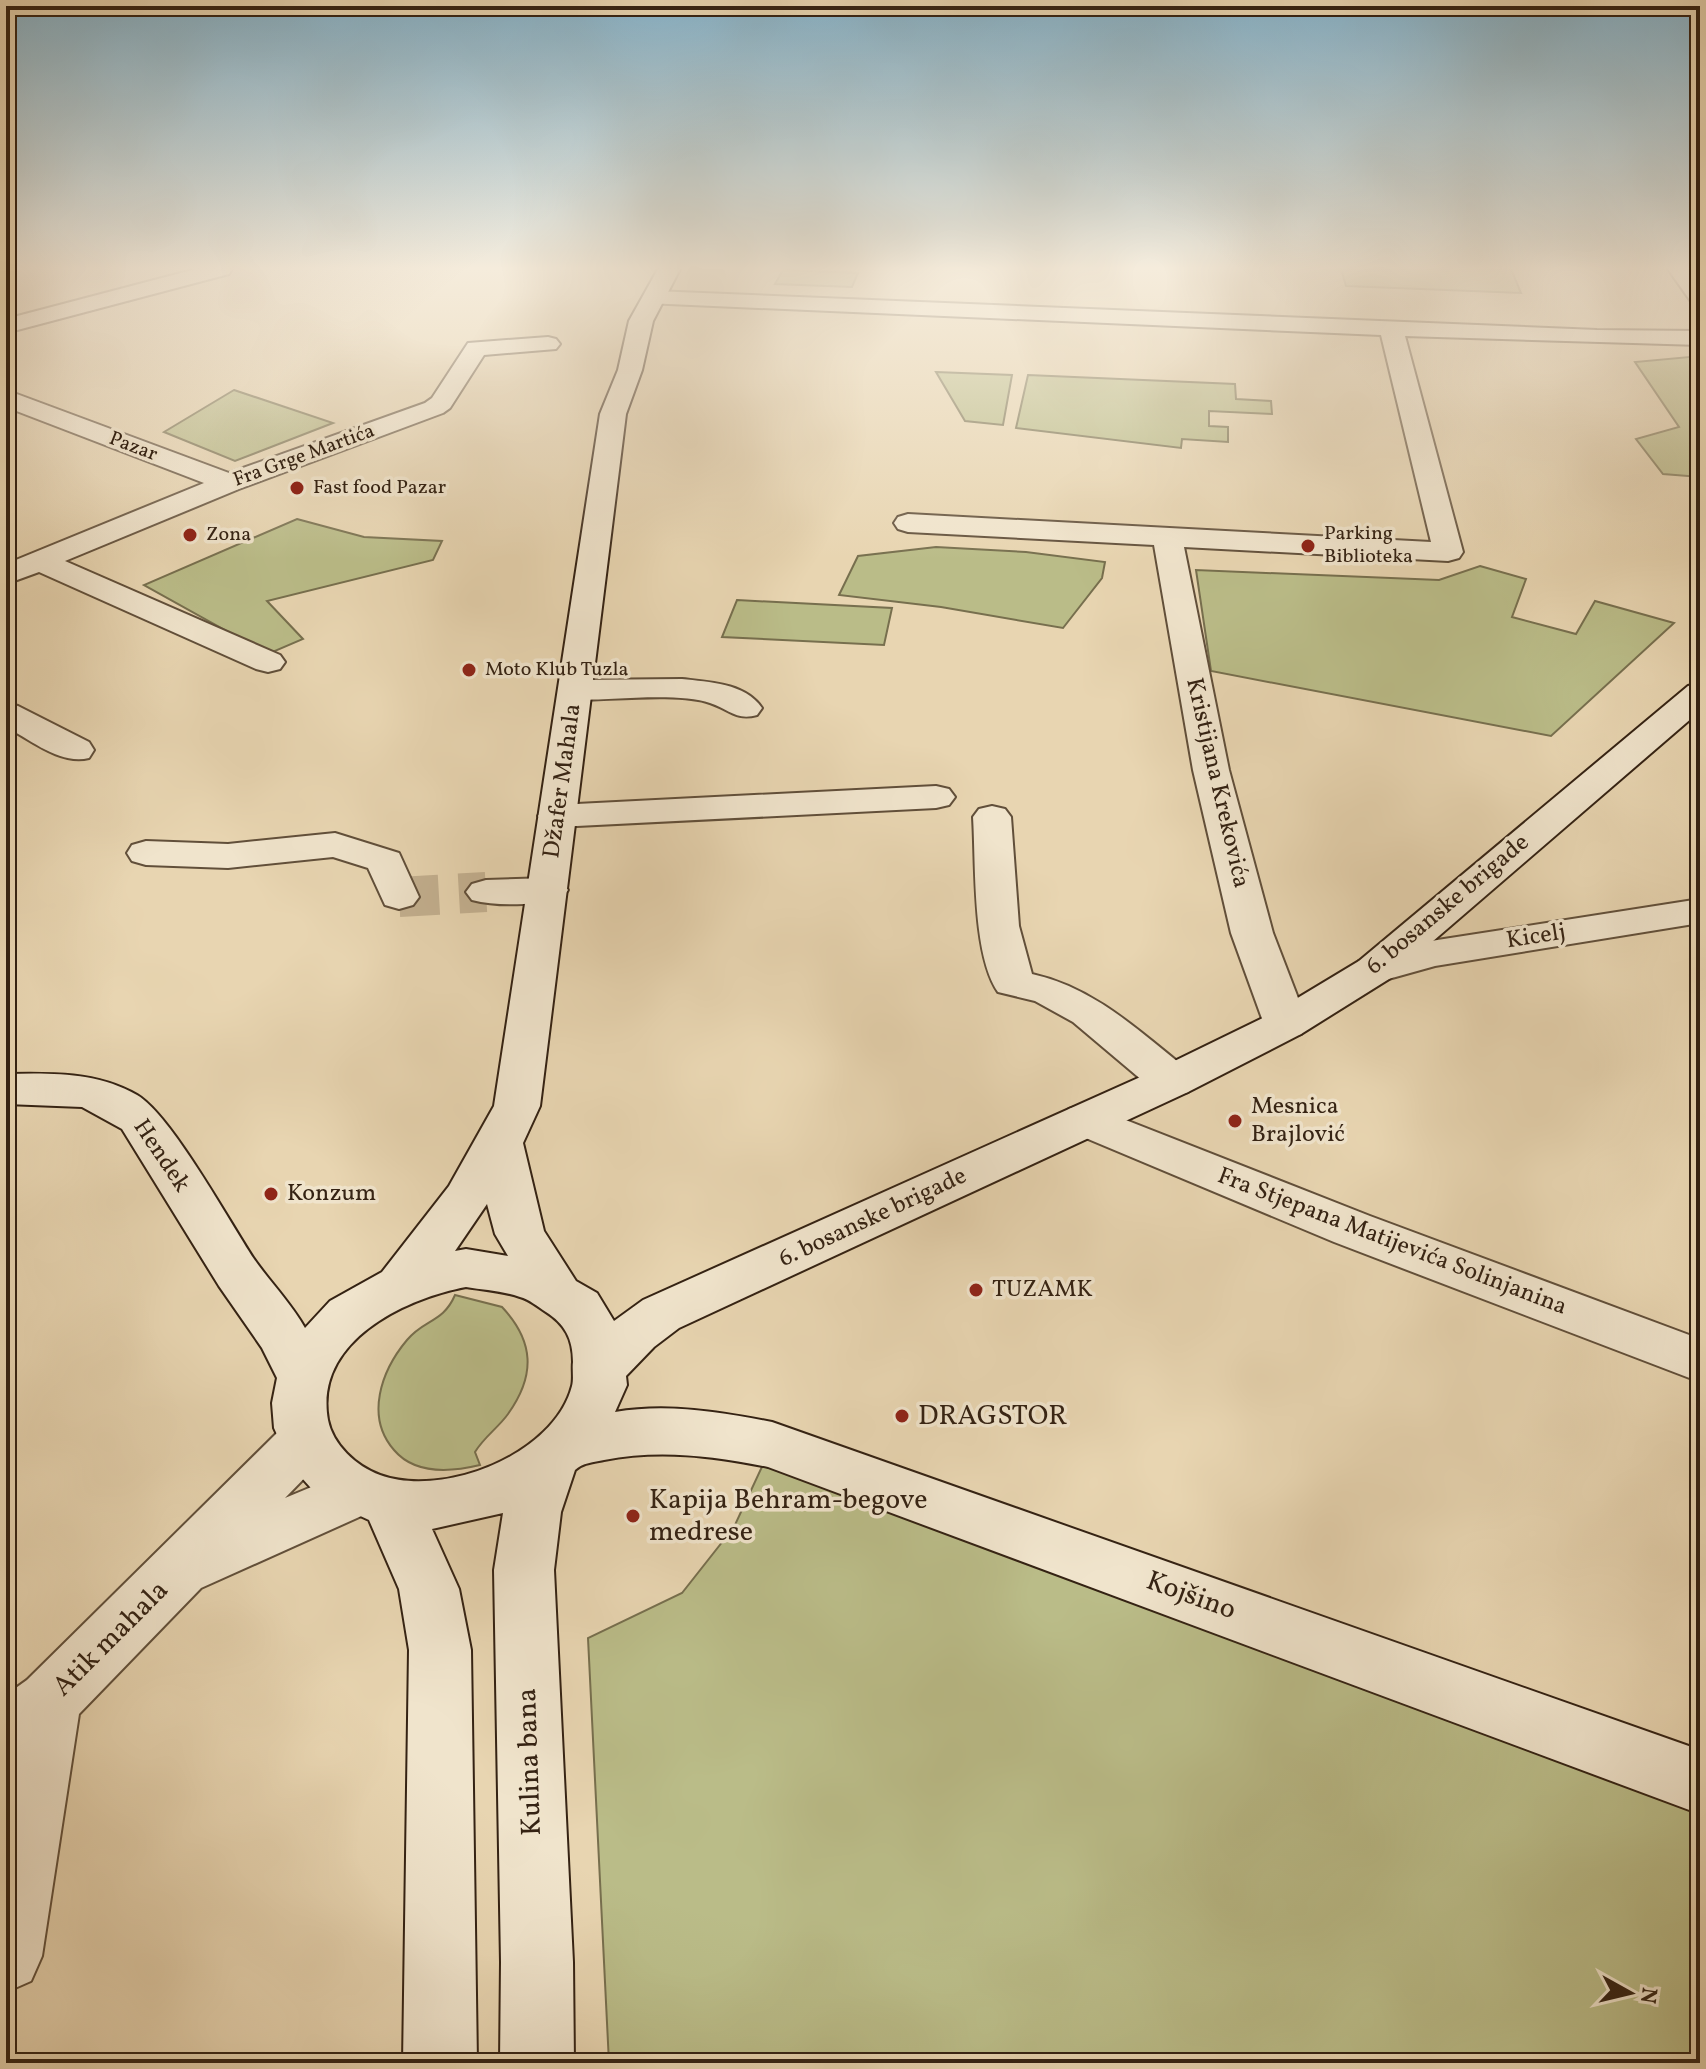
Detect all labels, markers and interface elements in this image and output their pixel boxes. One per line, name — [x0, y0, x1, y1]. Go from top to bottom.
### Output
street label: Fra Grge Martića — [229, 417, 379, 495]
street label: Pazar — [105, 425, 161, 469]
place label: Fast food Pazar — [313, 474, 446, 502]
marker: Fast food Pazar — [288, 479, 306, 497]
place label: Parking Biblioteka — [1324, 520, 1413, 571]
place label: Zona — [206, 521, 251, 549]
marker: Zona — [181, 526, 199, 544]
marker: Parking Biblioteka — [1299, 537, 1317, 555]
place label: Moto Klub Tuzla — [485, 656, 628, 684]
marker: Moto Klub Tuzla — [460, 661, 478, 679]
street label: Kristijana Krekovića — [1176, 675, 1258, 891]
street label: Džafer Mahala — [535, 702, 591, 860]
street label: 6. bosanske brigade — [1359, 826, 1537, 984]
street label: Kicelj — [1504, 916, 1568, 958]
place label: Mesnica Brajlović — [1251, 1090, 1345, 1152]
marker: Mesnica Brajlović — [1226, 1112, 1244, 1130]
street label: Hendek — [124, 1113, 198, 1199]
street label: Fra Stjepana Matijevića Solinjanina — [1212, 1159, 1572, 1325]
street label: 6. bosanske brigade — [773, 1160, 973, 1276]
place label: Konzum — [287, 1177, 376, 1211]
marker: Konzum — [262, 1185, 280, 1203]
place label: TUZAMK — [992, 1273, 1093, 1307]
marker: TUZAMK — [967, 1281, 985, 1299]
place label: DRAGSTOR — [918, 1397, 1067, 1436]
marker: DRAGSTOR — [893, 1407, 911, 1425]
place label: Kapija Behram-begove medrese — [649, 1481, 928, 1552]
marker: Kapija Behram-begove medrese — [624, 1507, 642, 1525]
street label: Kojšino — [1141, 1562, 1241, 1630]
street label: Atik mahala — [44, 1572, 178, 1706]
street label: Kulina bana — [508, 1687, 552, 1837]
north arrow — [1590, 1953, 1670, 2033]
text: N — [1631, 1985, 1664, 2006]

